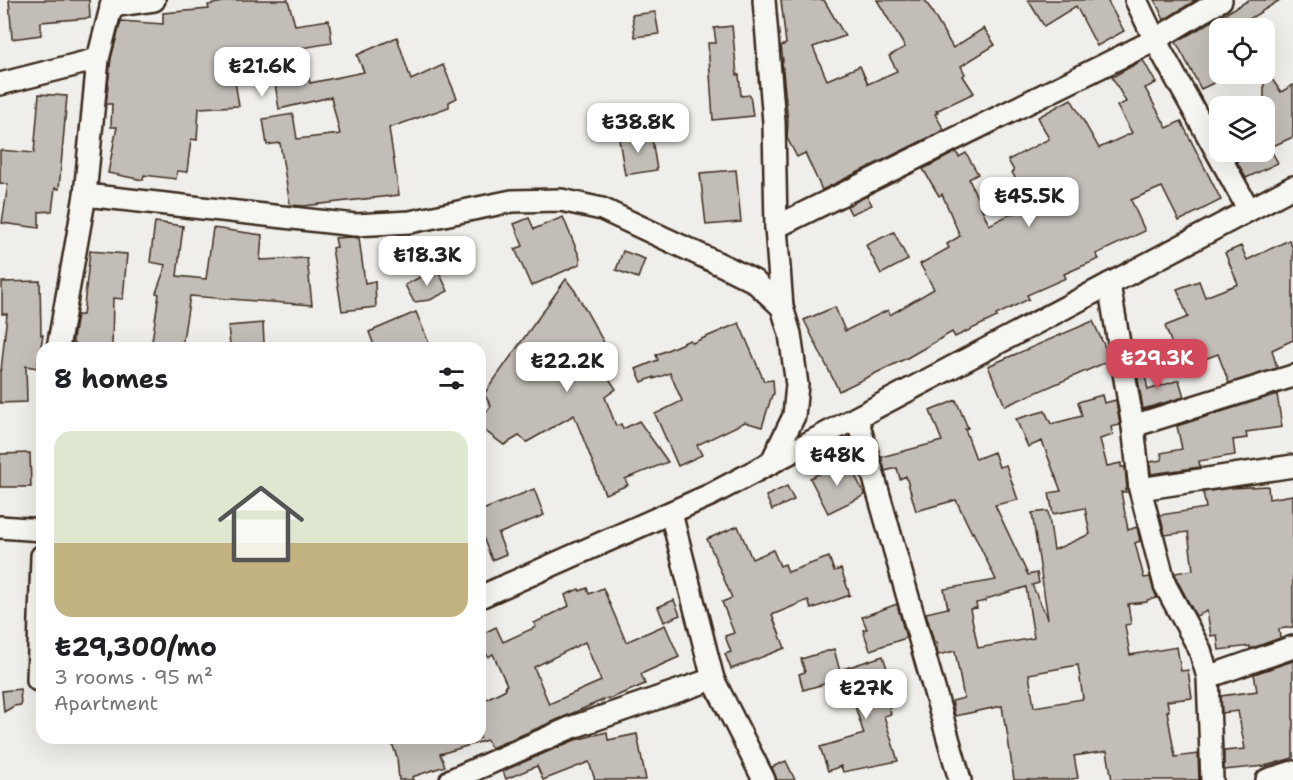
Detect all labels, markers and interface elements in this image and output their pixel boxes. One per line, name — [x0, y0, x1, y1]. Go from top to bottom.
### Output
map controls — [1209, 18, 1275, 162]
button: locate — [1209, 18, 1275, 84]
pin: ₺21.6K — [213, 47, 311, 98]
text: ₺21.6K — [228, 53, 296, 79]
button: layers — [1209, 96, 1275, 162]
pin: ₺38.8K — [589, 103, 687, 154]
text: ₺38.8K — [601, 109, 675, 135]
pin: ₺45.5K — [980, 177, 1078, 228]
text: ₺45.5K — [994, 183, 1064, 209]
pin: ₺18.3K — [378, 236, 476, 287]
text: ₺18.3K — [393, 242, 461, 268]
pin: ₺29.3K — [1108, 339, 1206, 390]
pin: ₺22.2K — [518, 342, 616, 393]
text: ₺29.3K — [1120, 345, 1194, 371]
text: ₺22.2K — [530, 348, 604, 374]
text: 8 homes — [54, 361, 168, 396]
icon: filters — [435, 362, 468, 395]
pin: ₺48K — [801, 436, 873, 487]
text: ₺48K — [809, 442, 865, 468]
icon: home — [207, 470, 315, 578]
text: ₺29,300/mo — [54, 629, 217, 664]
text: 3 rooms · 95 m² — [54, 664, 213, 690]
pin: ₺27K — [830, 669, 902, 720]
text: ₺27K — [839, 675, 893, 701]
text: Apartment — [54, 690, 158, 716]

